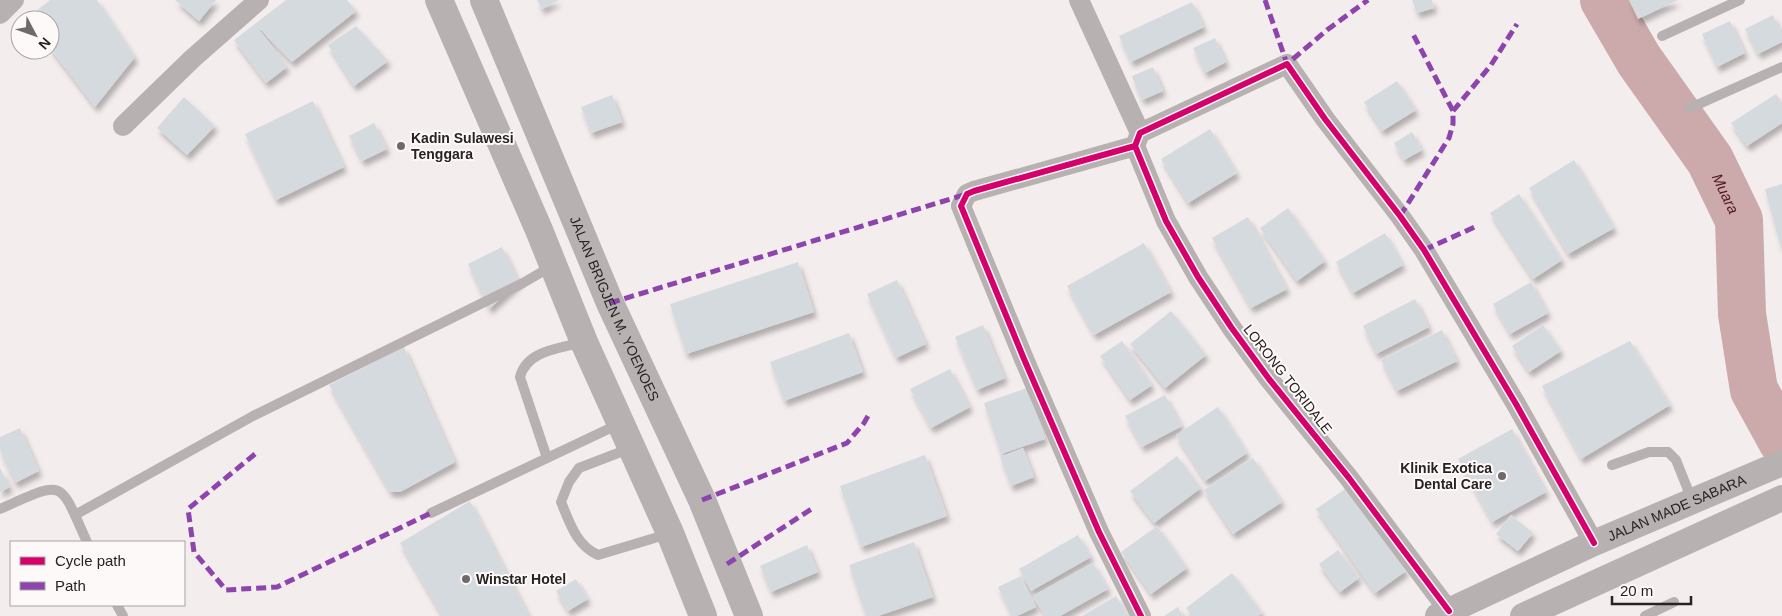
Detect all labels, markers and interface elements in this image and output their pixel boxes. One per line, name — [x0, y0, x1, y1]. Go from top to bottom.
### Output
north arrow — [10, 10, 60, 60]
text: N — [35, 34, 54, 53]
place label: Kadin Sulawesi Tenggara — [411, 130, 514, 162]
marker: Kadin Sulawesi Tenggara — [395, 140, 407, 152]
water label: Muara — [1709, 170, 1743, 216]
street label: JALAN BRIGJEN M. YOENOES — [567, 214, 663, 403]
street label: LORONG TORIDALE — [1240, 321, 1336, 437]
place label: Klinik Exotica Dental Care — [1400, 460, 1492, 492]
marker: Klinik Exotica Dental Care — [1496, 470, 1508, 482]
street label: JALAN MADE SABARA — [1605, 471, 1749, 544]
legend — [10, 541, 185, 606]
text: Cycle path — [55, 552, 126, 569]
place label: Winstar Hotel — [476, 571, 566, 587]
marker: Winstar Hotel — [460, 573, 472, 585]
scale bar — [1612, 574, 1691, 606]
text: Path — [55, 577, 86, 594]
text: 20 m — [1620, 582, 1653, 599]

